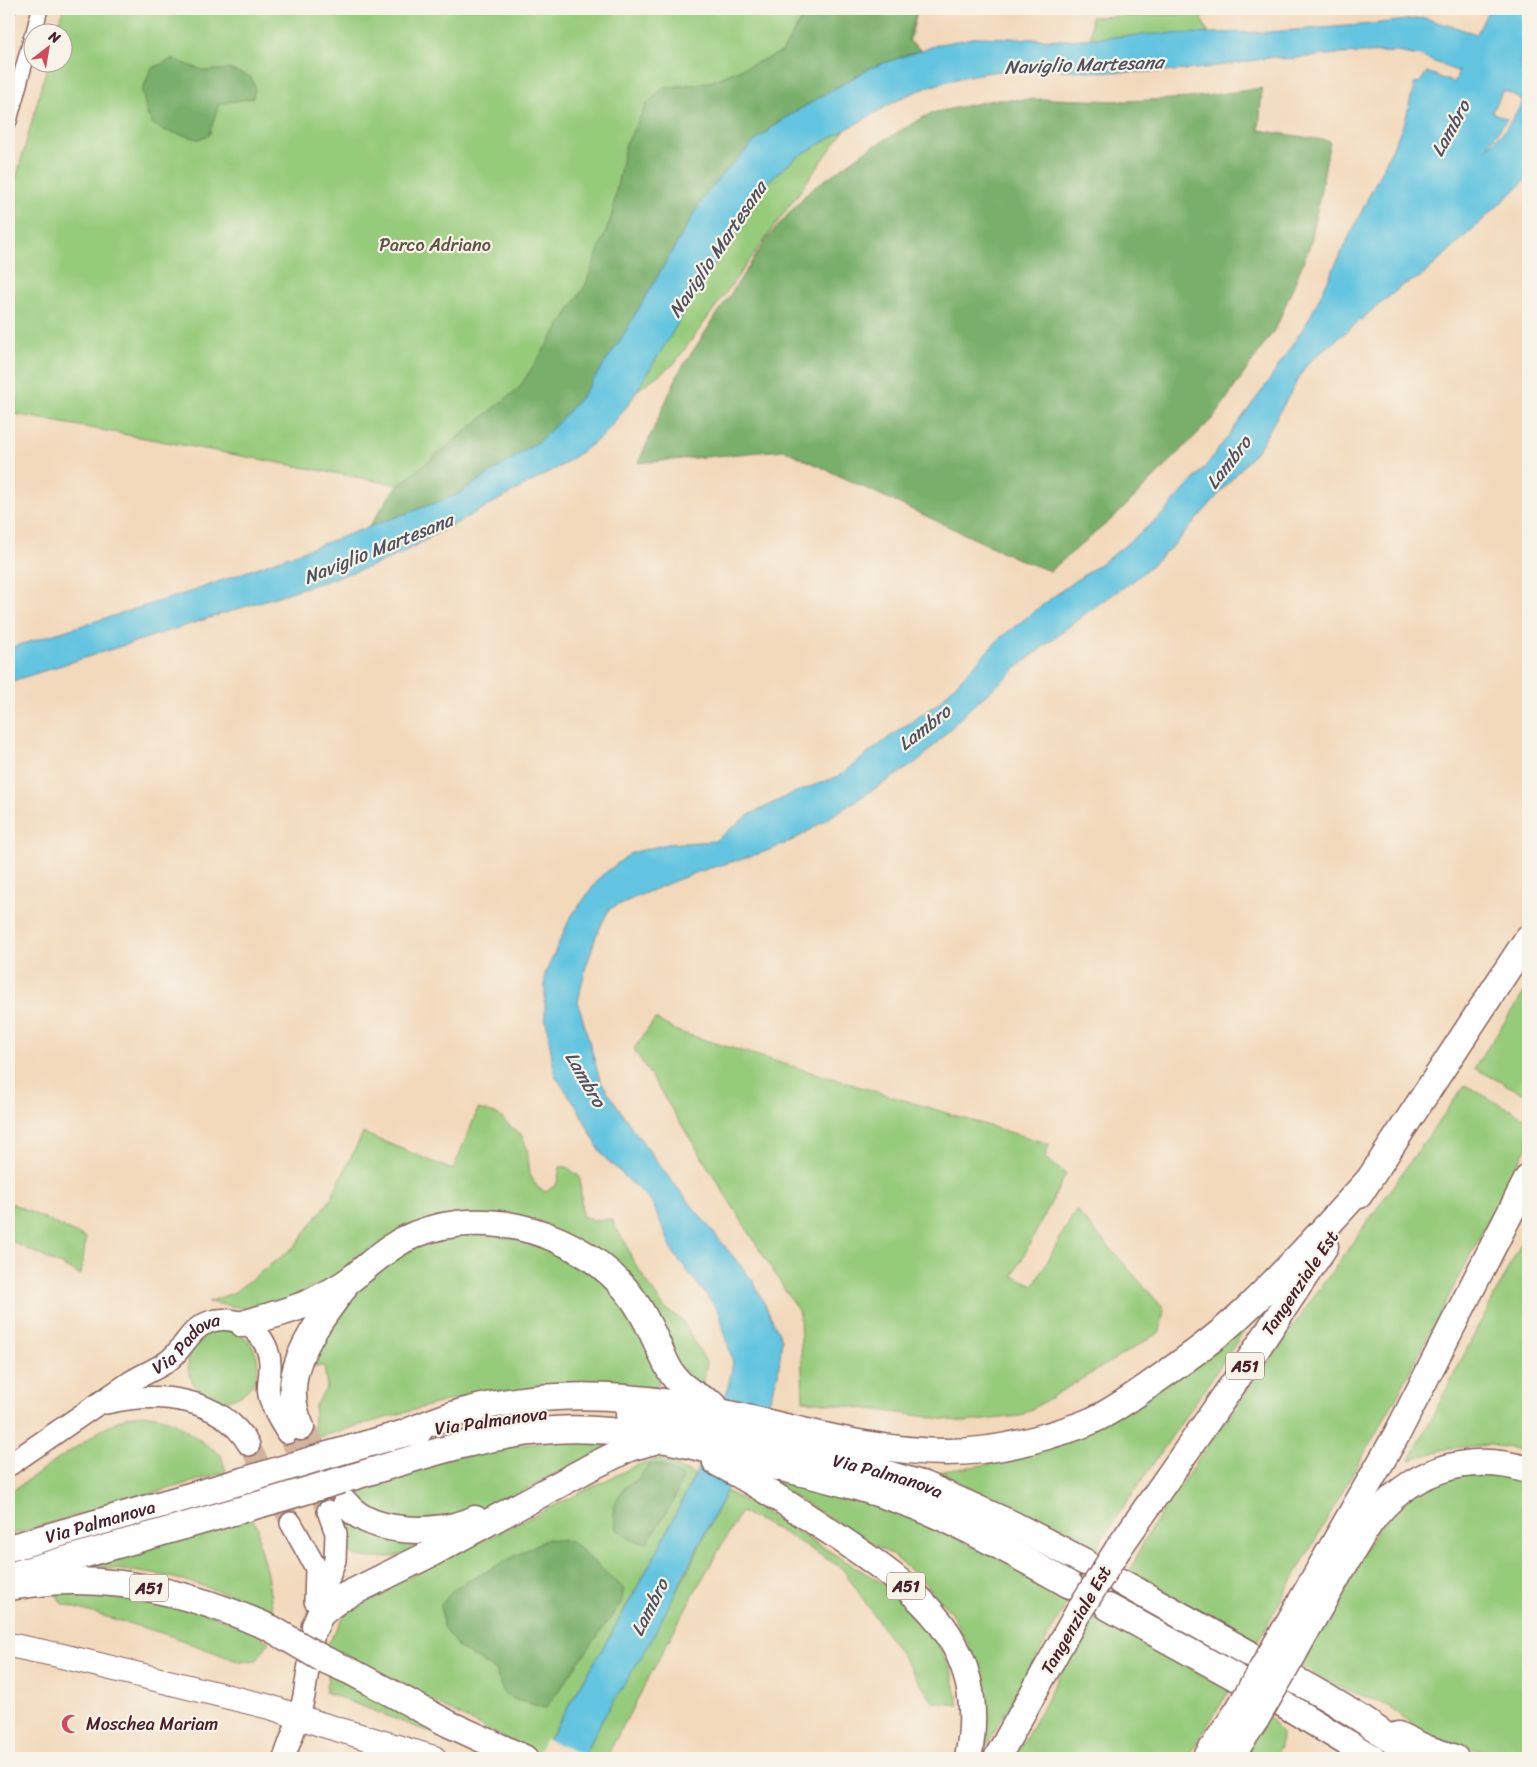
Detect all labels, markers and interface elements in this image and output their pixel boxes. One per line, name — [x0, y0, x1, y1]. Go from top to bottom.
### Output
north arrow — [22, 22, 72, 72]
text: N — [43, 24, 65, 51]
water label: Naviglio Martesana — [1004, 45, 1167, 84]
water label: Lambro — [1421, 93, 1480, 163]
water label: Naviglio Martesana — [659, 172, 777, 324]
park label: Parco Adriano — [379, 229, 491, 261]
water label: Lambro — [1197, 427, 1261, 496]
water label: Naviglio Martesana — [298, 502, 460, 594]
water label: Lambro — [890, 695, 959, 759]
water label: Lambro — [556, 1045, 616, 1115]
street label: Tangenziale Est — [1253, 1223, 1347, 1343]
street label: Via Padova — [146, 1303, 224, 1384]
road number: A51 — [1226, 1352, 1264, 1380]
street label: Via Palmanova — [433, 1397, 549, 1445]
street label: Via Palmanova — [829, 1444, 948, 1507]
street label: Via Palmanova — [41, 1491, 159, 1553]
street label: Tangenziale Est — [1032, 1559, 1120, 1681]
water label: Lambro — [621, 1572, 678, 1642]
road number: A51 — [887, 1572, 925, 1600]
road number: A51 — [130, 1575, 168, 1602]
place label: Moschea Mariam — [86, 1708, 219, 1740]
mosque icon: Moschea Mariam — [60, 1713, 82, 1735]

